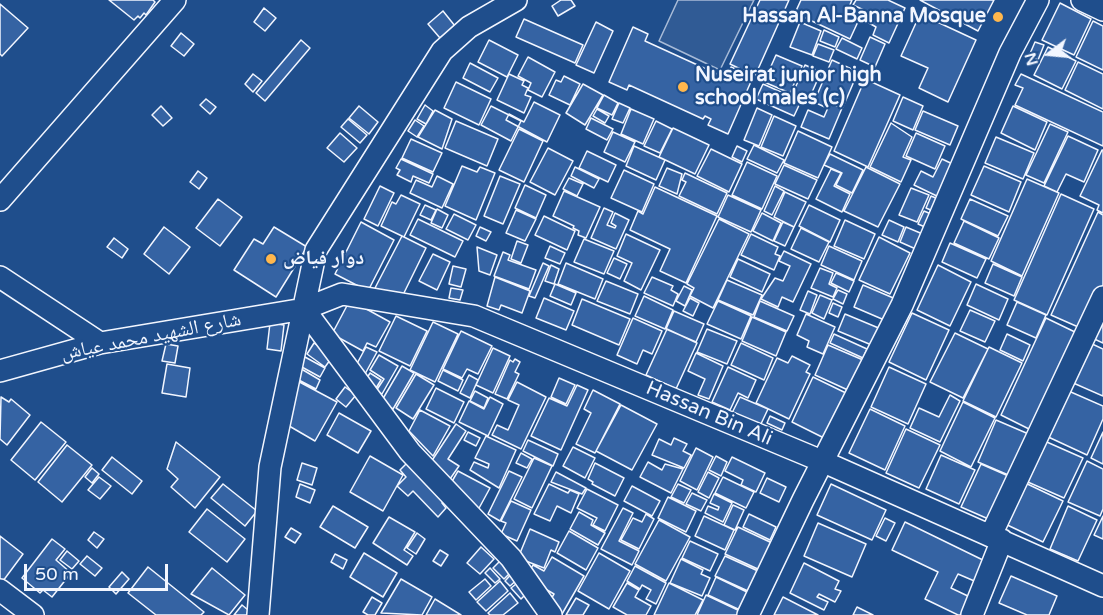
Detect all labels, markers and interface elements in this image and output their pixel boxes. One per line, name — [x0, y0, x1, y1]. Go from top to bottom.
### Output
place label: Hassan Al-Banna Mosque — [742, 5, 986, 29]
marker: Hassan Al-Banna Mosque — [991, 10, 1005, 24]
north arrow — [1019, 24, 1079, 84]
text: N — [1020, 50, 1043, 68]
place label: Nuseirat junior high school males (c) — [695, 64, 882, 111]
marker: Nuseirat junior high school males (c) — [676, 80, 690, 94]
place label: دوار فياض — [283, 247, 364, 271]
marker: دوار فياض — [264, 252, 278, 266]
street label: شارع الشهيد محمد عياش — [59, 308, 243, 366]
street label: Hassan Bin Ali — [642, 377, 776, 451]
scale bar — [27, 552, 171, 590]
text: 50 m — [35, 563, 79, 585]

